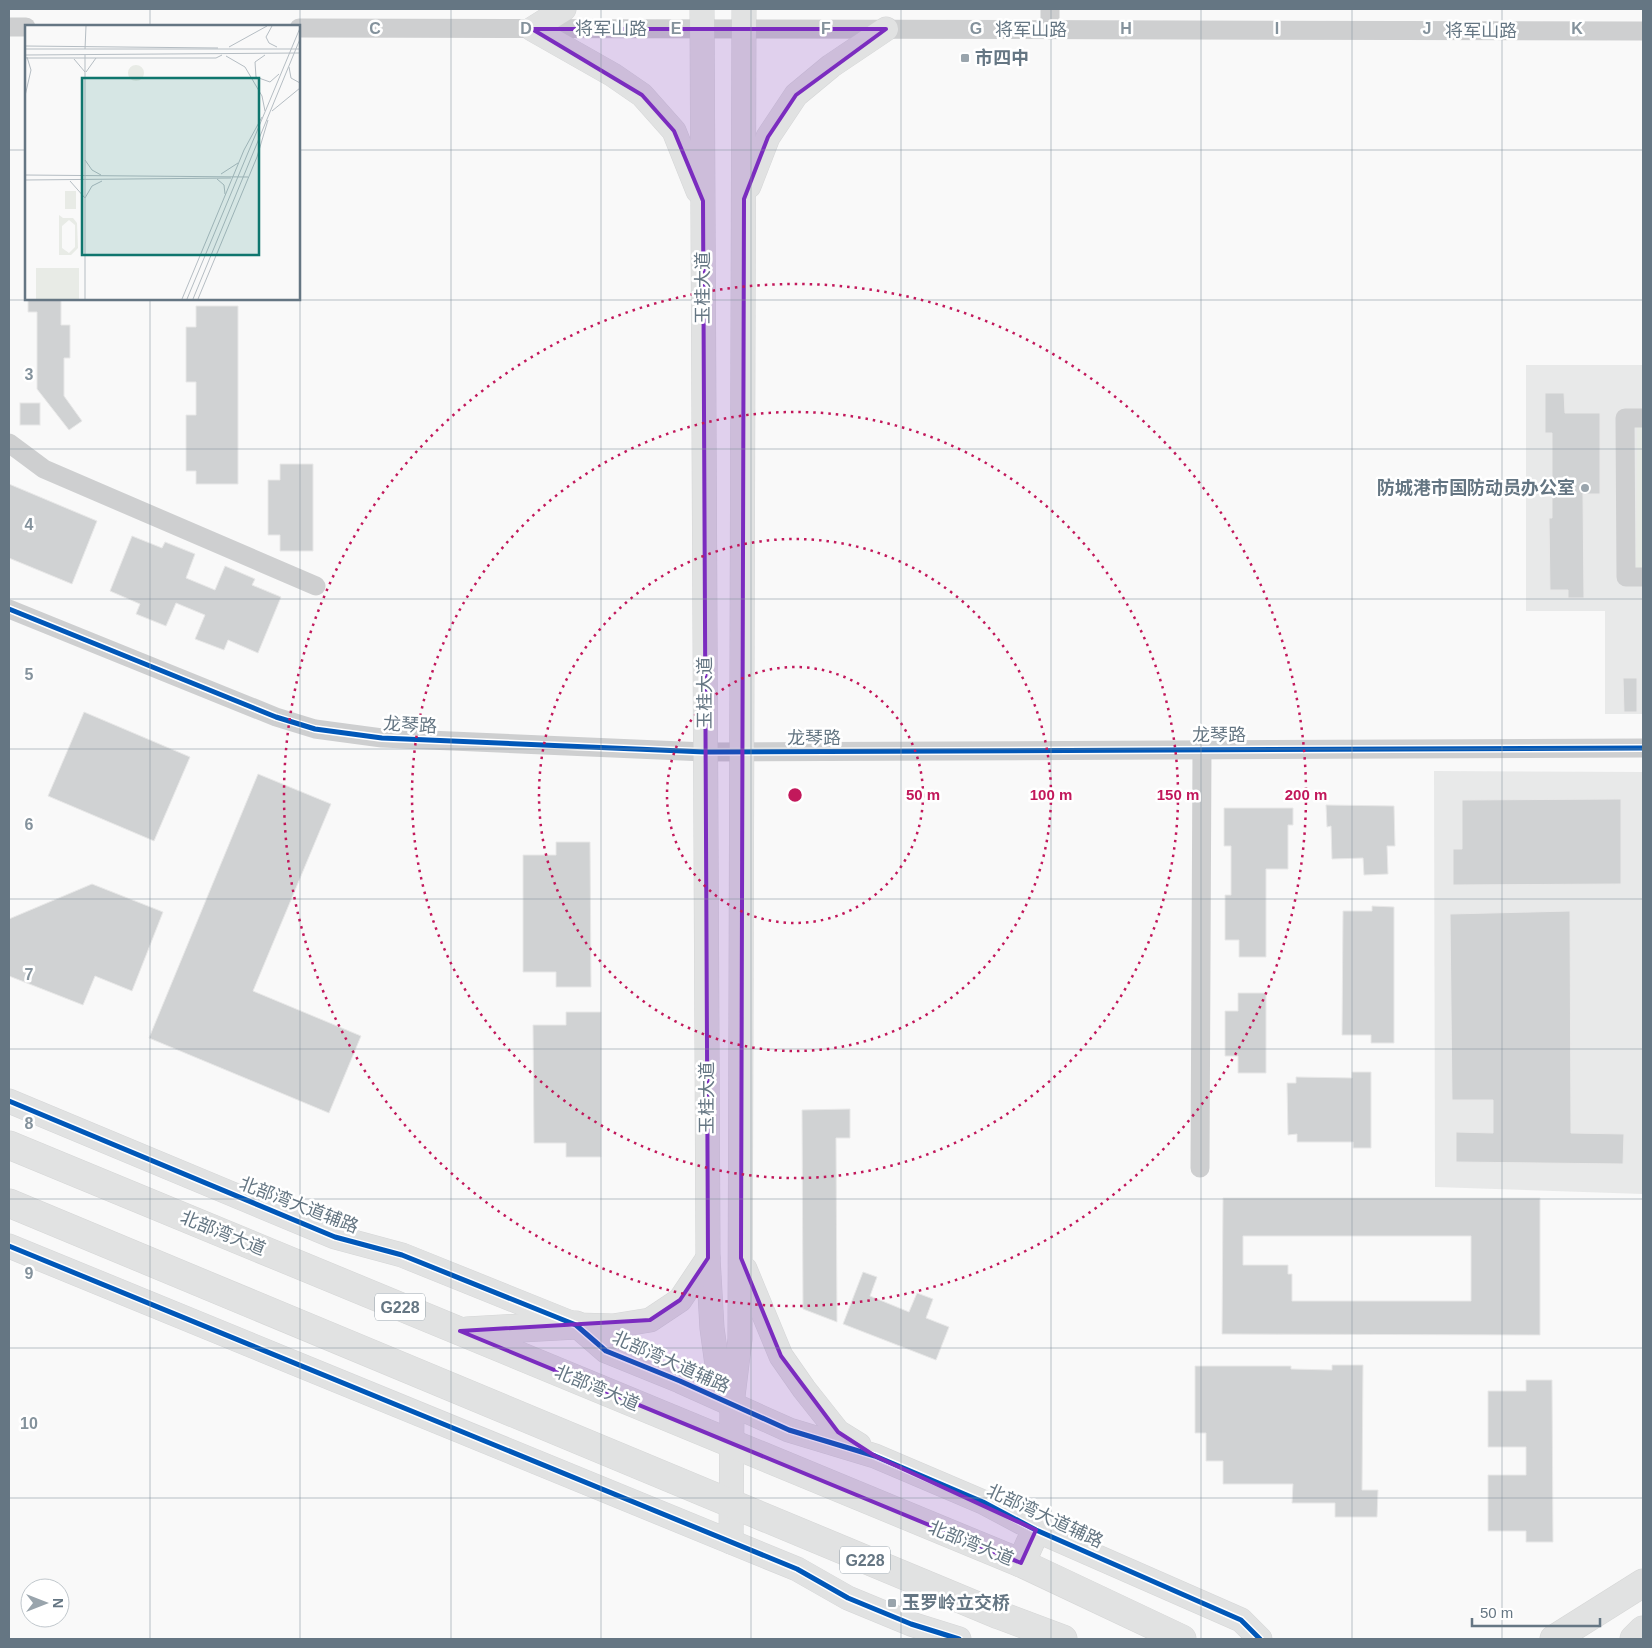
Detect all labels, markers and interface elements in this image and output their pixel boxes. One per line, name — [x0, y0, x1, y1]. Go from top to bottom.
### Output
street label: 将军山路 — [575, 19, 647, 39]
text: C — [369, 20, 381, 37]
text: D — [520, 20, 532, 37]
text: E — [671, 20, 682, 37]
text: F — [821, 20, 831, 37]
text: G — [970, 20, 982, 37]
street label: 将军山路 — [995, 20, 1067, 40]
text: H — [1120, 20, 1132, 37]
text: I — [1275, 20, 1279, 37]
text: J — [1423, 20, 1431, 37]
text: K — [1571, 20, 1583, 37]
street label: 将军山路 — [1445, 21, 1517, 41]
inset map — [25, 25, 300, 300]
place label: 市四中 — [975, 48, 1029, 68]
marker: 市四中 — [959, 52, 971, 64]
street label: 玉桂大道 — [693, 252, 713, 324]
text: 3 — [25, 366, 34, 383]
place label: 防城港市国防动员办公室 — [1377, 478, 1575, 498]
marker: 防城港市国防动员办公室 — [1579, 482, 1591, 494]
text: 4 — [25, 516, 34, 533]
street label: 玉桂大道 — [695, 657, 715, 729]
text: 5 — [25, 666, 34, 683]
street label: 龙琴路 — [383, 714, 437, 736]
street label: 龙琴路 — [1192, 725, 1246, 745]
street label: 龙琴路 — [787, 728, 841, 748]
centre of rings — [786, 786, 804, 804]
text: 50 m — [906, 786, 940, 803]
text: 100 m — [1030, 786, 1072, 803]
text: 150 m — [1157, 786, 1199, 803]
text: 200 m — [1285, 786, 1327, 803]
text: 6 — [25, 816, 34, 833]
text: 7 — [25, 966, 34, 983]
street label: 玉桂大道 — [697, 1062, 717, 1134]
text: 8 — [25, 1115, 34, 1132]
street label: 北部湾大道辅路 — [237, 1173, 361, 1237]
street label: 北部湾大道 — [178, 1207, 268, 1259]
text: 9 — [25, 1265, 34, 1282]
road number: G228 — [375, 1294, 425, 1320]
street label: 北部湾大道辅路 — [609, 1327, 733, 1397]
street label: 北部湾大道 — [552, 1361, 642, 1415]
text: 10 — [20, 1415, 38, 1432]
street label: 北部湾大道辅路 — [984, 1480, 1106, 1552]
street label: 北部湾大道 — [926, 1517, 1016, 1569]
road number: G228 — [840, 1546, 890, 1574]
north arrow — [20, 1578, 70, 1628]
place label: 玉罗岭立交桥 — [902, 1593, 1010, 1613]
scale bar — [1472, 1596, 1600, 1628]
marker: 玉罗岭立交桥 — [886, 1597, 898, 1609]
text: N — [50, 1598, 66, 1608]
text: 50 m — [1480, 1604, 1513, 1621]

